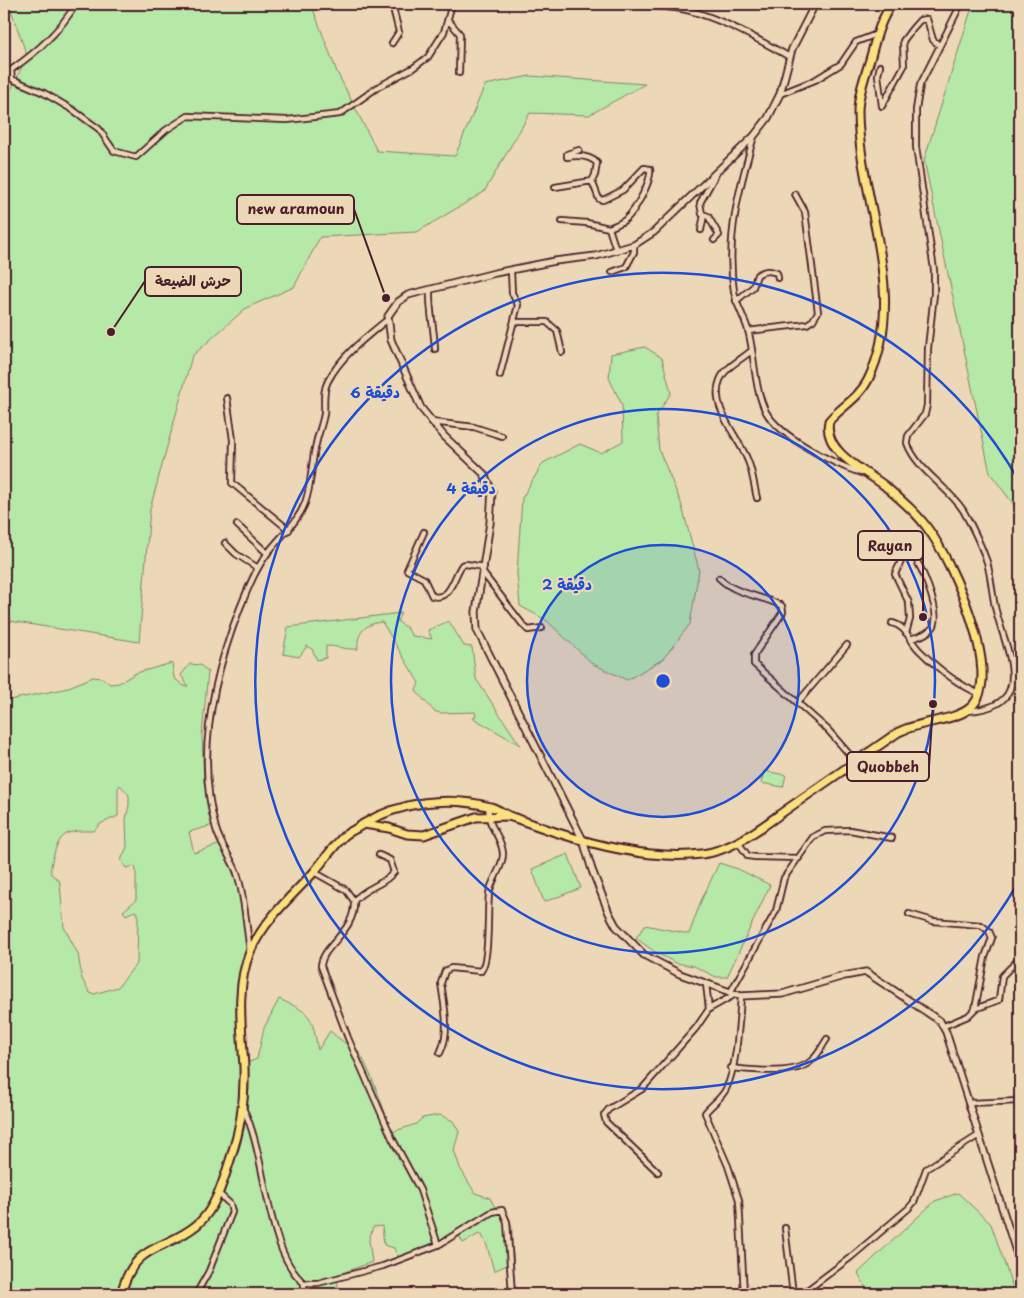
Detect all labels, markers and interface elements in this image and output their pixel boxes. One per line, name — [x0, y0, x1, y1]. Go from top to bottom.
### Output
callout: new aramoun — [237, 195, 354, 224]
text: new aramoun — [248, 198, 344, 219]
callout: حرش الضيعة — [145, 267, 241, 296]
text: حرش الضيعة — [155, 270, 231, 291]
text: 6 دقيقة — [350, 380, 400, 403]
text: 4 دقيقة — [446, 476, 496, 499]
callout: Rayan — [858, 531, 923, 560]
text: Rayan — [868, 535, 912, 556]
text: 2 دقيقة — [542, 572, 592, 595]
centre of rings — [654, 672, 672, 690]
callout: Quobbeh — [847, 752, 929, 781]
text: Quobbeh — [857, 756, 919, 777]

